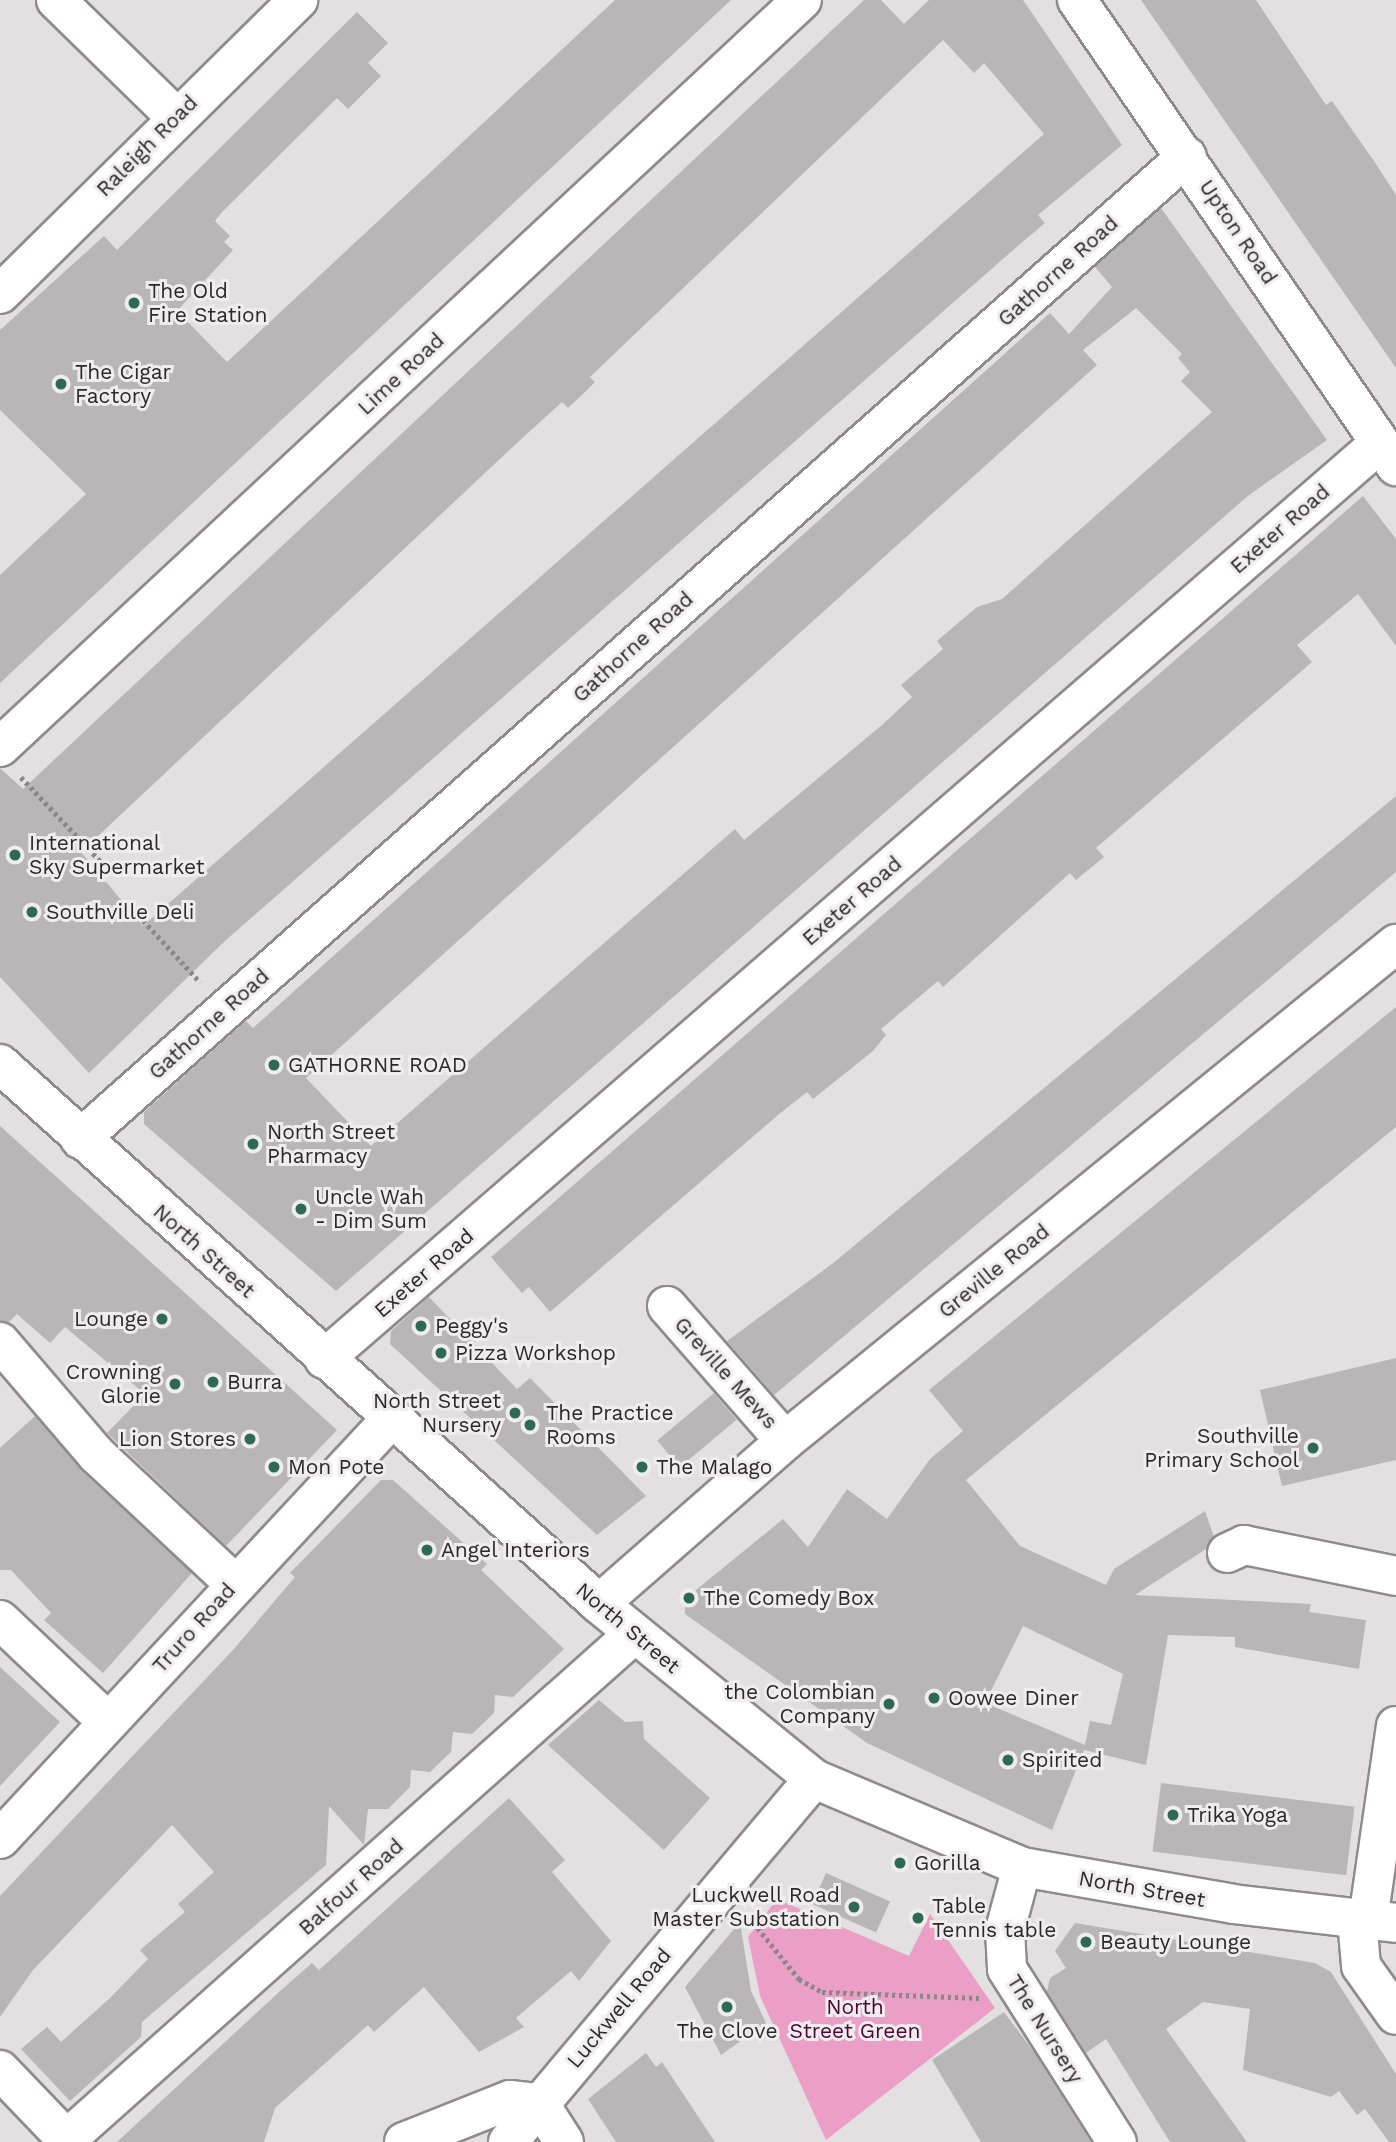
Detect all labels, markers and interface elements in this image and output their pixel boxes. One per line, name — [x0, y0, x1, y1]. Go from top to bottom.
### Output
street label: Raleigh Road — [91, 90, 203, 202]
street label: Upton Road — [1194, 175, 1282, 289]
street label: Gathorne Road — [993, 210, 1123, 332]
place label: The Old Fire Station — [148, 278, 268, 328]
marker: The Old Fire Station — [126, 295, 142, 311]
street label: Lime Road — [353, 328, 449, 420]
place label: The Cigar Factory — [75, 359, 171, 409]
marker: The Cigar Factory — [53, 376, 69, 392]
street label: Exeter Road — [1225, 479, 1335, 579]
street label: Gathorne Road — [568, 586, 698, 708]
place label: International Sky Supermarket — [29, 830, 205, 880]
marker: International Sky Supermarket — [7, 847, 23, 863]
street label: Exeter Road — [797, 851, 907, 951]
place label: Southville Deli — [46, 899, 194, 925]
marker: Southville Deli — [24, 904, 40, 920]
street label: Gathorne Road — [144, 963, 274, 1085]
place label: GATHORNE ROAD — [288, 1052, 467, 1078]
marker: GATHORNE ROAD — [266, 1057, 282, 1073]
place label: North Street Pharmacy — [267, 1119, 395, 1169]
marker: North Street Pharmacy — [245, 1136, 261, 1152]
place label: Uncle Wah - Dim Sum — [315, 1184, 427, 1234]
street label: North Street — [148, 1199, 260, 1303]
marker: Uncle Wah - Dim Sum — [293, 1201, 309, 1217]
street label: Greville Road — [934, 1219, 1054, 1323]
street label: Exeter Road — [369, 1223, 479, 1323]
place label: Lounge — [74, 1306, 148, 1332]
marker: Lounge — [154, 1311, 170, 1327]
street label: Greville Mews — [669, 1312, 783, 1434]
place label: Peggy's — [435, 1313, 509, 1339]
marker: Peggy's — [413, 1318, 429, 1334]
place label: Pizza Workshop — [455, 1340, 617, 1366]
marker: Pizza Workshop — [433, 1345, 449, 1361]
place label: Crowning Glorie — [66, 1359, 161, 1409]
place label: Burra — [227, 1369, 282, 1395]
marker: Burra — [205, 1374, 221, 1390]
marker: Crowning Glorie — [167, 1376, 183, 1392]
place label: North Street Nursery — [373, 1388, 501, 1438]
place label: The Practice Rooms — [546, 1400, 674, 1450]
marker: North Street Nursery — [507, 1405, 523, 1421]
marker: The Practice Rooms — [520, 1415, 540, 1435]
place label: Southville Primary School — [1144, 1423, 1299, 1473]
place label: Lion Stores — [119, 1426, 236, 1452]
marker: Lion Stores — [242, 1431, 258, 1447]
marker: Southville Primary School — [1305, 1440, 1321, 1456]
place label: Mon Pote — [288, 1454, 384, 1480]
place label: The Malago — [656, 1454, 772, 1480]
marker: Mon Pote — [266, 1459, 282, 1475]
marker: The Malago — [634, 1459, 650, 1475]
place label: Angel Interiors — [441, 1537, 591, 1563]
marker: Angel Interiors — [419, 1542, 435, 1558]
street label: North Street — [571, 1577, 685, 1679]
street label: Truro Road — [147, 1578, 241, 1678]
place label: The Comedy Box — [703, 1585, 875, 1611]
marker: The Comedy Box — [681, 1590, 697, 1606]
place label: the Colombian Company — [724, 1679, 875, 1729]
place label: Oowee Diner — [948, 1685, 1079, 1711]
marker: Oowee Diner — [926, 1690, 942, 1706]
marker: the Colombian Company — [881, 1696, 897, 1712]
place label: Spirited — [1022, 1747, 1102, 1773]
marker: Spirited — [1000, 1752, 1016, 1768]
place label: Trika Yoga — [1187, 1802, 1289, 1828]
marker: Trika Yoga — [1165, 1807, 1181, 1823]
street label: Balfour Road — [293, 1833, 409, 1941]
place label: Gorilla — [914, 1850, 981, 1876]
marker: Gorilla — [892, 1855, 908, 1871]
street label: North Street — [1077, 1865, 1207, 1913]
place label: Luckwell Road Master Substation — [652, 1882, 840, 1932]
place label: Table Tennis table — [932, 1893, 1057, 1943]
marker: Luckwell Road Master Substation — [846, 1899, 862, 1915]
marker: Table Tennis table — [910, 1910, 926, 1926]
place label: Beauty Lounge — [1100, 1929, 1252, 1955]
marker: Beauty Lounge — [1078, 1934, 1094, 1950]
street label: Luckwell Road — [561, 1943, 677, 2073]
street label: The Nursery — [1002, 1970, 1088, 2088]
park label: North Street Green — [789, 1994, 921, 2044]
marker: The Clove — [719, 1999, 735, 2015]
place label: The Clove — [676, 2018, 778, 2044]

